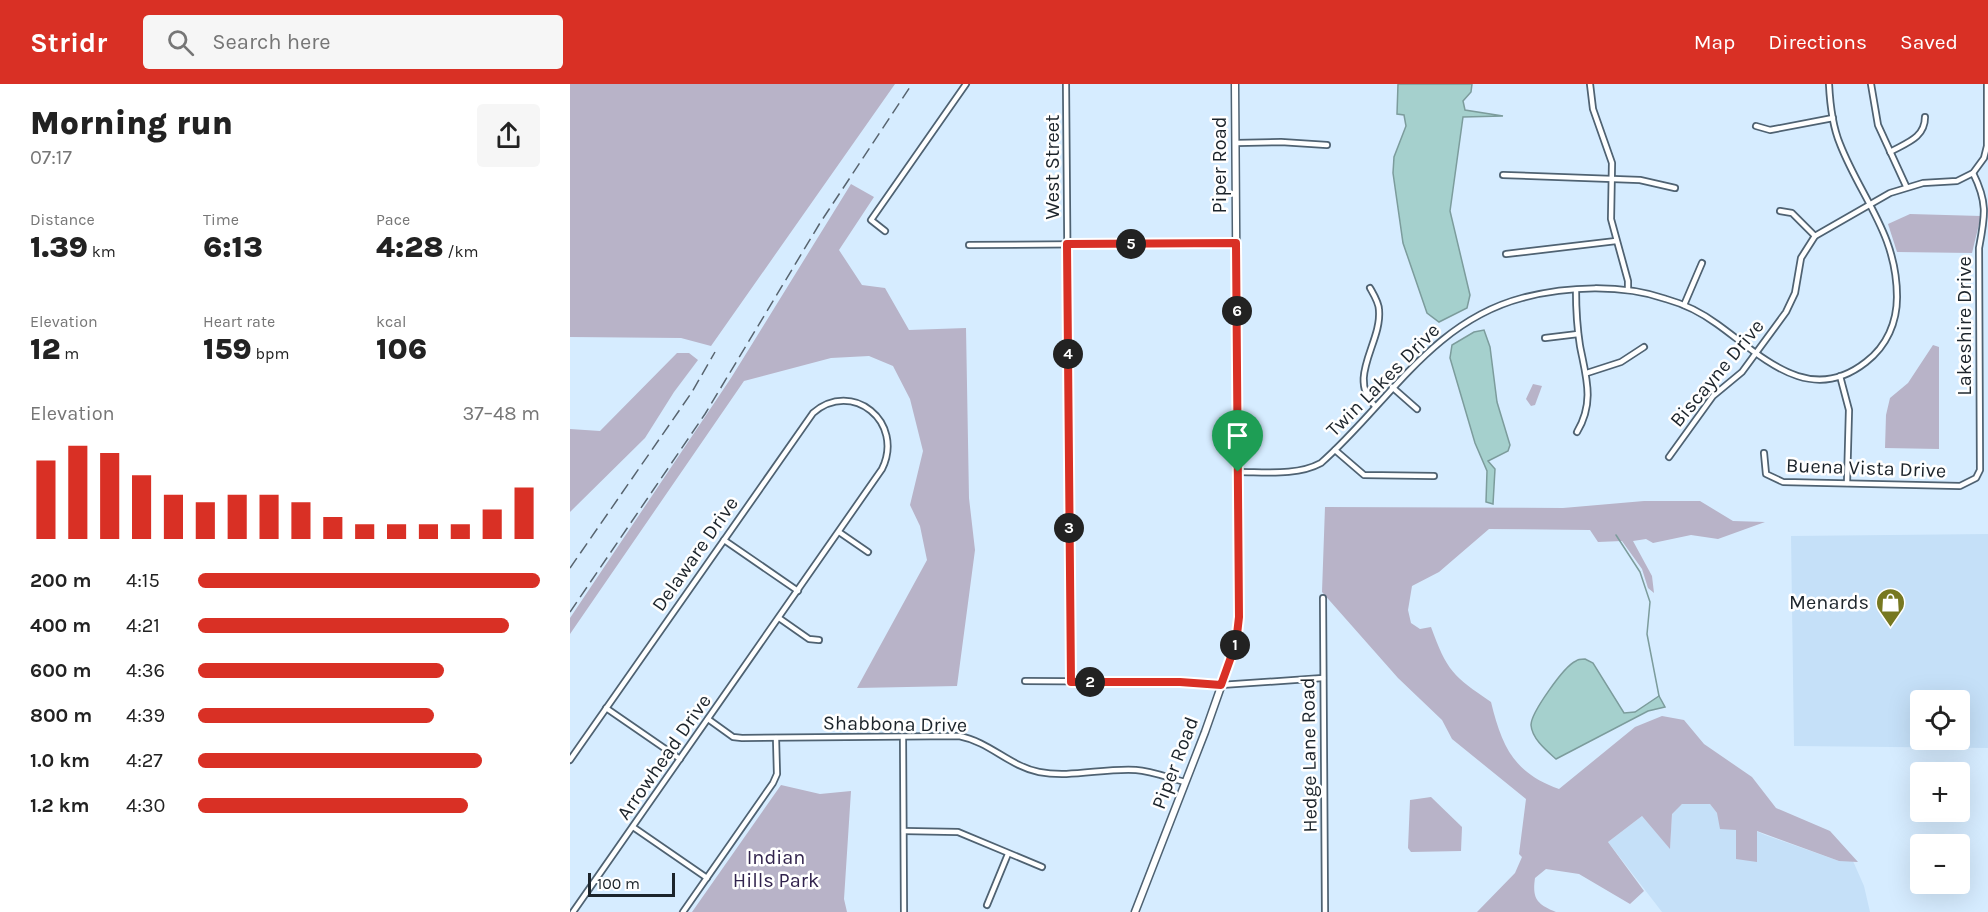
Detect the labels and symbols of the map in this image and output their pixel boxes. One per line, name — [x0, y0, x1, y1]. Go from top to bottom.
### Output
street label: West Street — [1041, 114, 1064, 220]
street label: Piper Road — [1208, 116, 1231, 214]
pin: 5 — [1116, 229, 1146, 259]
street label: Lakeshire Drive — [1953, 256, 1976, 396]
pin: 6 — [1222, 296, 1252, 326]
street label: Biscayne Drive — [1665, 315, 1769, 431]
street label: Twin Lakes Drive — [1322, 319, 1444, 441]
pin: 4 — [1053, 339, 1083, 369]
pin — [1212, 410, 1263, 472]
street label: Buena Vista Drive — [1785, 454, 1947, 482]
street label: Delaware Drive — [647, 492, 743, 616]
pin: 3 — [1054, 513, 1084, 543]
shop icon: Menards — [1874, 586, 1906, 628]
place label: Menards — [1789, 591, 1869, 614]
pin: 1 — [1220, 630, 1250, 660]
pin: 2 — [1075, 667, 1105, 697]
street label: Hedge Lane Road — [1296, 677, 1322, 833]
street label: Arrowhead Drive — [612, 690, 716, 824]
street label: Shabbona Drive — [823, 711, 967, 737]
street label: Piper Road — [1147, 714, 1203, 812]
park label: Indian Hills Park — [733, 846, 819, 892]
scale bar — [588, 870, 675, 898]

